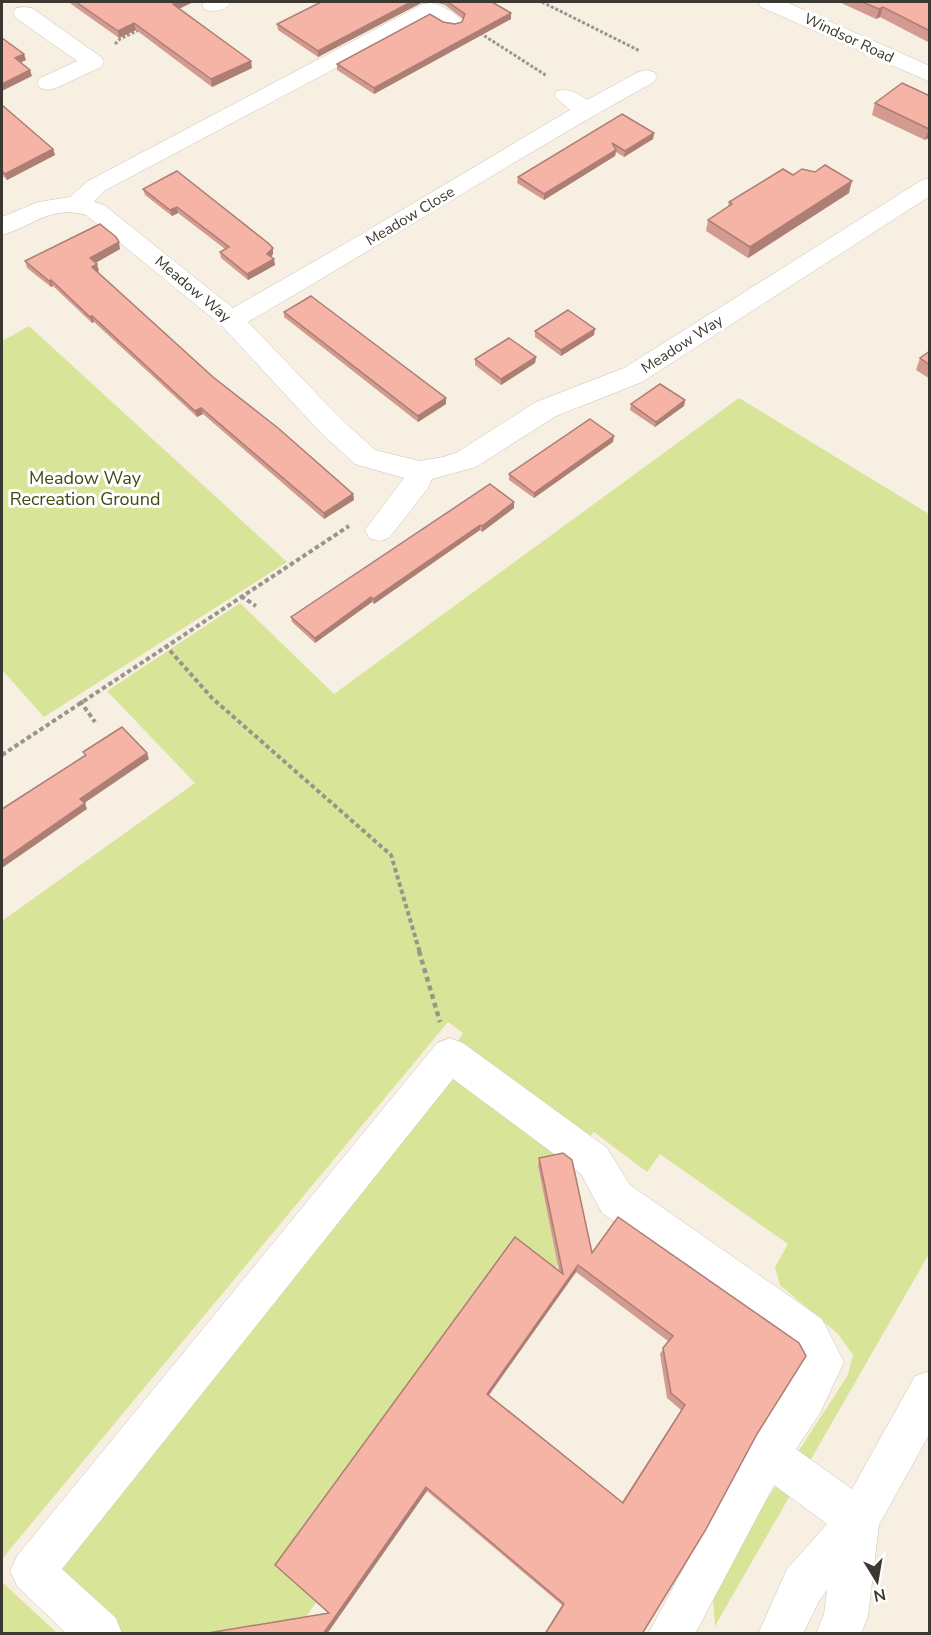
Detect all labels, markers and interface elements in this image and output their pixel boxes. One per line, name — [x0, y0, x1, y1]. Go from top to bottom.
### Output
street label: Windsor Road — [801, 8, 897, 68]
street label: Meadow Close — [362, 182, 458, 250]
street label: Meadow Way — [151, 251, 235, 327]
street label: Meadow Way — [637, 310, 727, 378]
park label: Meadow Way Recreation Ground — [10, 466, 160, 511]
north arrow — [847, 1551, 907, 1611]
text: N — [872, 1583, 888, 1607]

